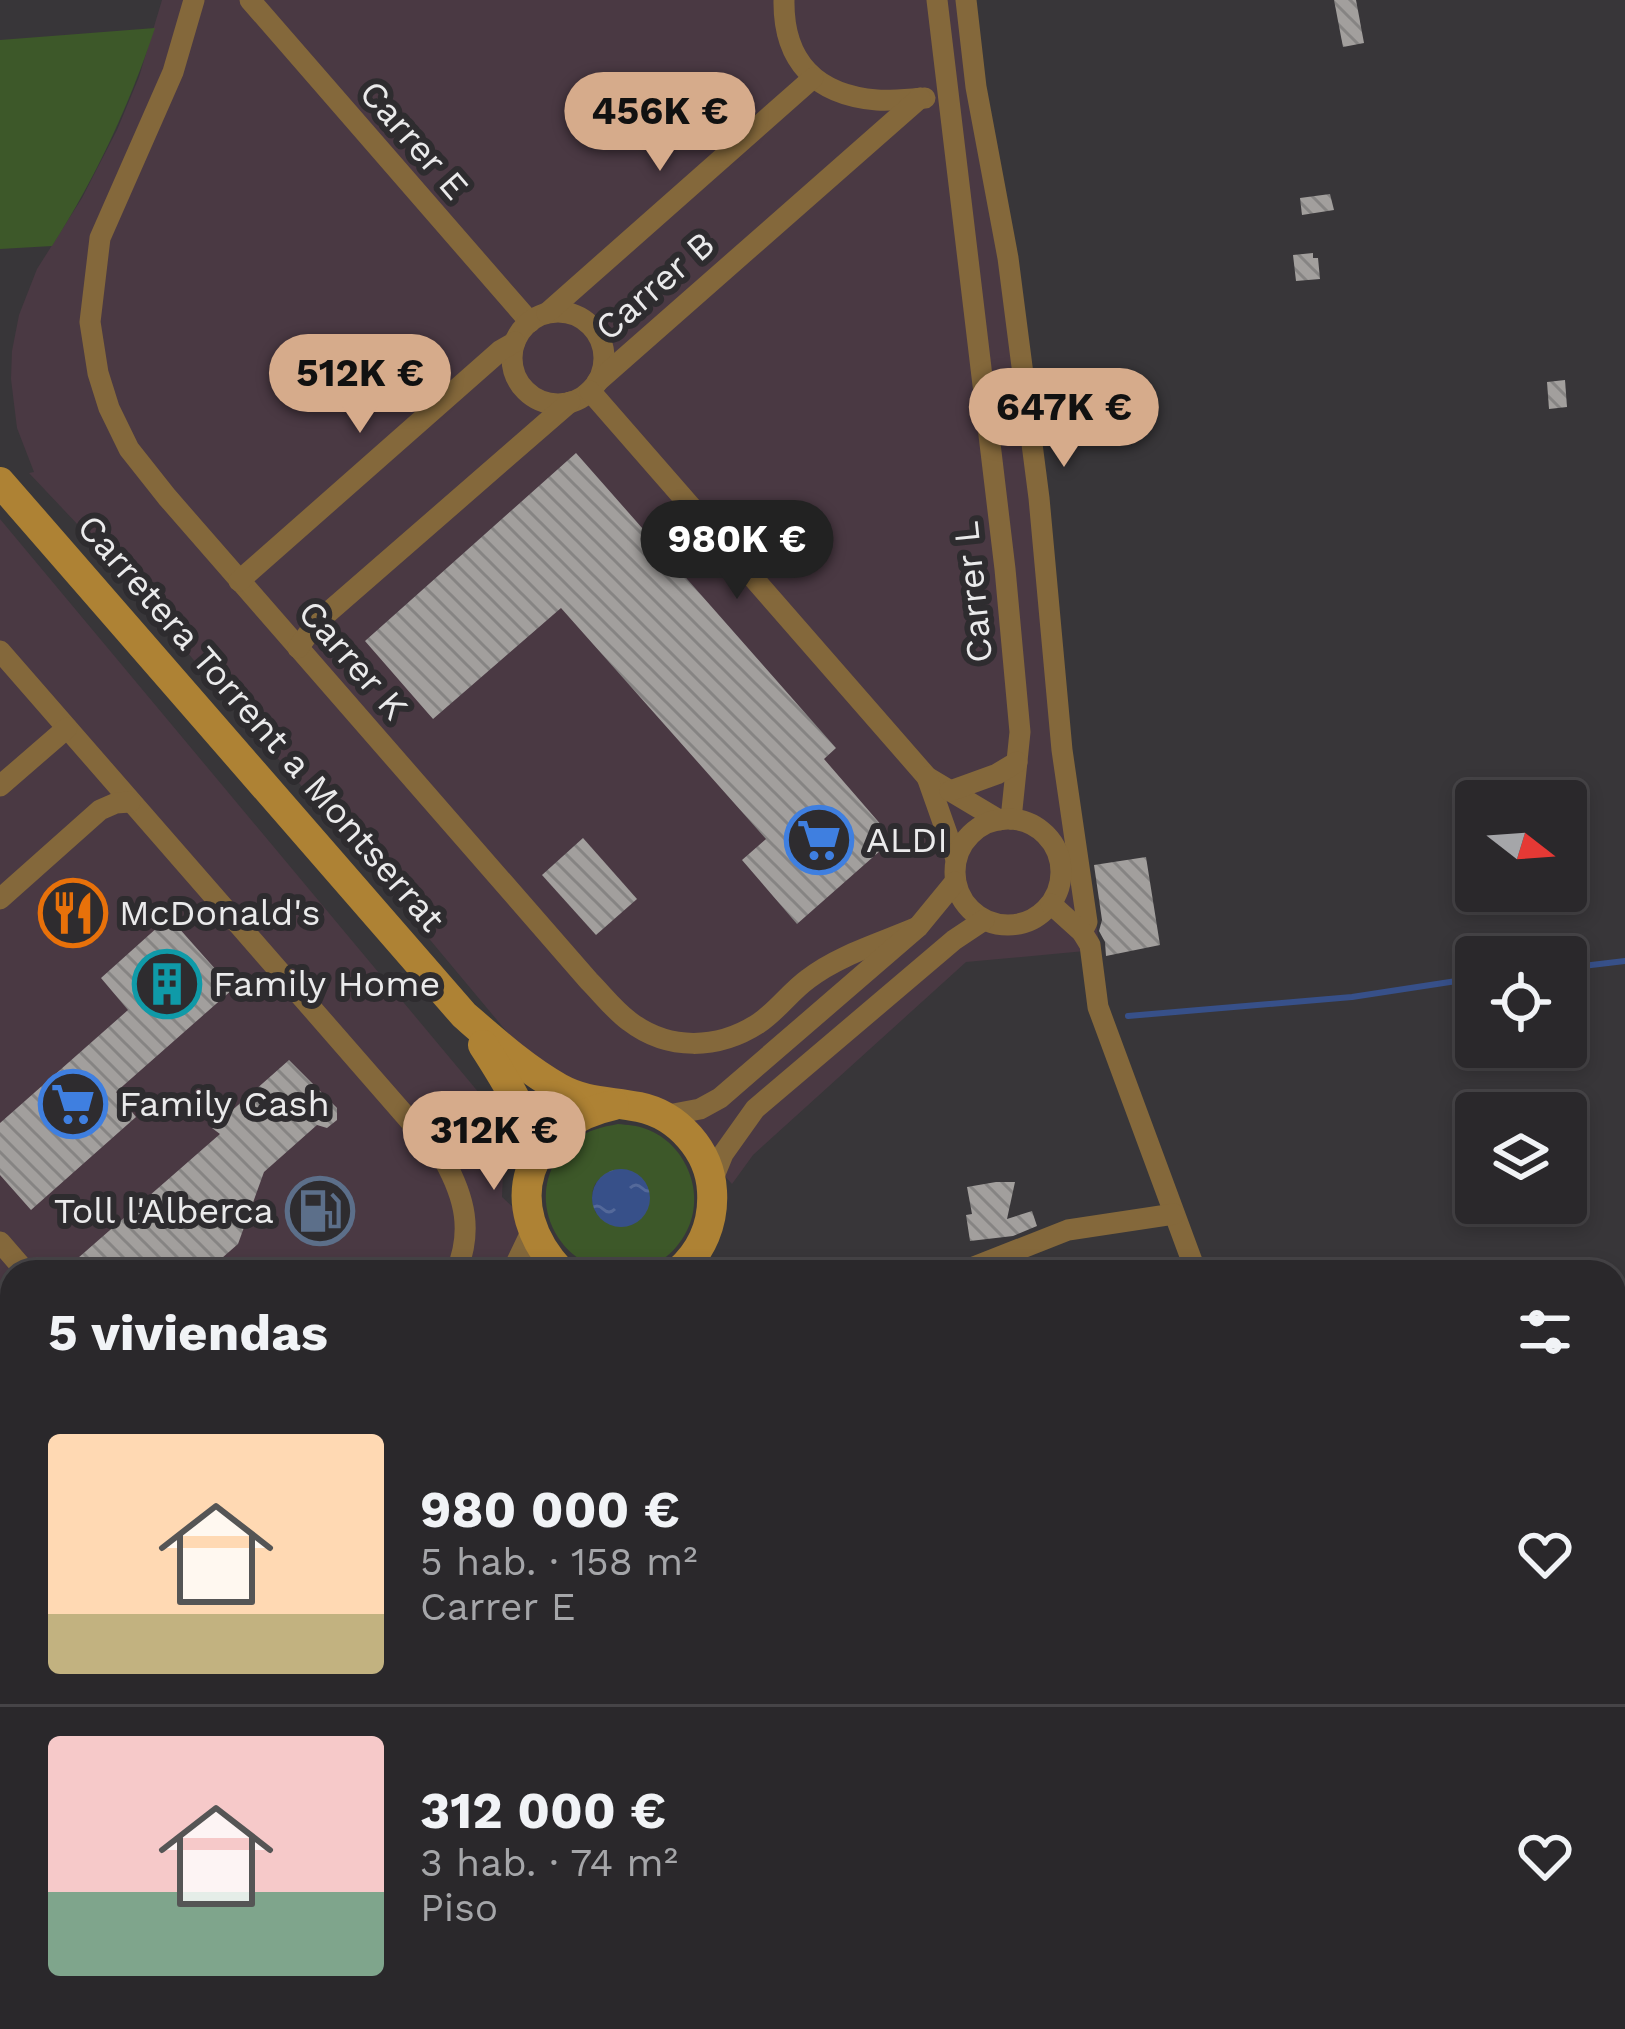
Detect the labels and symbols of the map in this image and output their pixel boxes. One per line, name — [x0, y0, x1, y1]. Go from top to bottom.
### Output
street label: Carrer E — [351, 72, 477, 208]
pin: 456K € — [562, 72, 758, 174]
street label: Carrer B — [587, 223, 723, 349]
pin: 512K € — [262, 334, 458, 436]
pin: 647K € — [966, 368, 1162, 470]
pin: 980K € — [639, 500, 835, 602]
street label: Carretera Torrent a Montserrat — [69, 506, 453, 940]
street label: Carrer L — [945, 519, 1001, 665]
street label: Carrer K — [290, 592, 416, 728]
north arrow — [1455, 780, 1587, 912]
supermarket icon: ALDI — [784, 805, 854, 875]
place label: ALDI — [866, 819, 948, 861]
restaurant icon: McDonald's — [38, 878, 108, 948]
place label: McDonald's — [119, 892, 320, 934]
building icon: Family Home — [132, 949, 202, 1019]
place label: Family Home — [213, 963, 440, 1005]
supermarket icon: Family Cash — [38, 1069, 108, 1139]
place label: Family Cash — [119, 1083, 330, 1125]
pin: 312K € — [396, 1091, 592, 1193]
fuel station icon: Toll l'Alberca — [285, 1176, 355, 1246]
place label: Toll l'Alberca — [54, 1190, 274, 1232]

